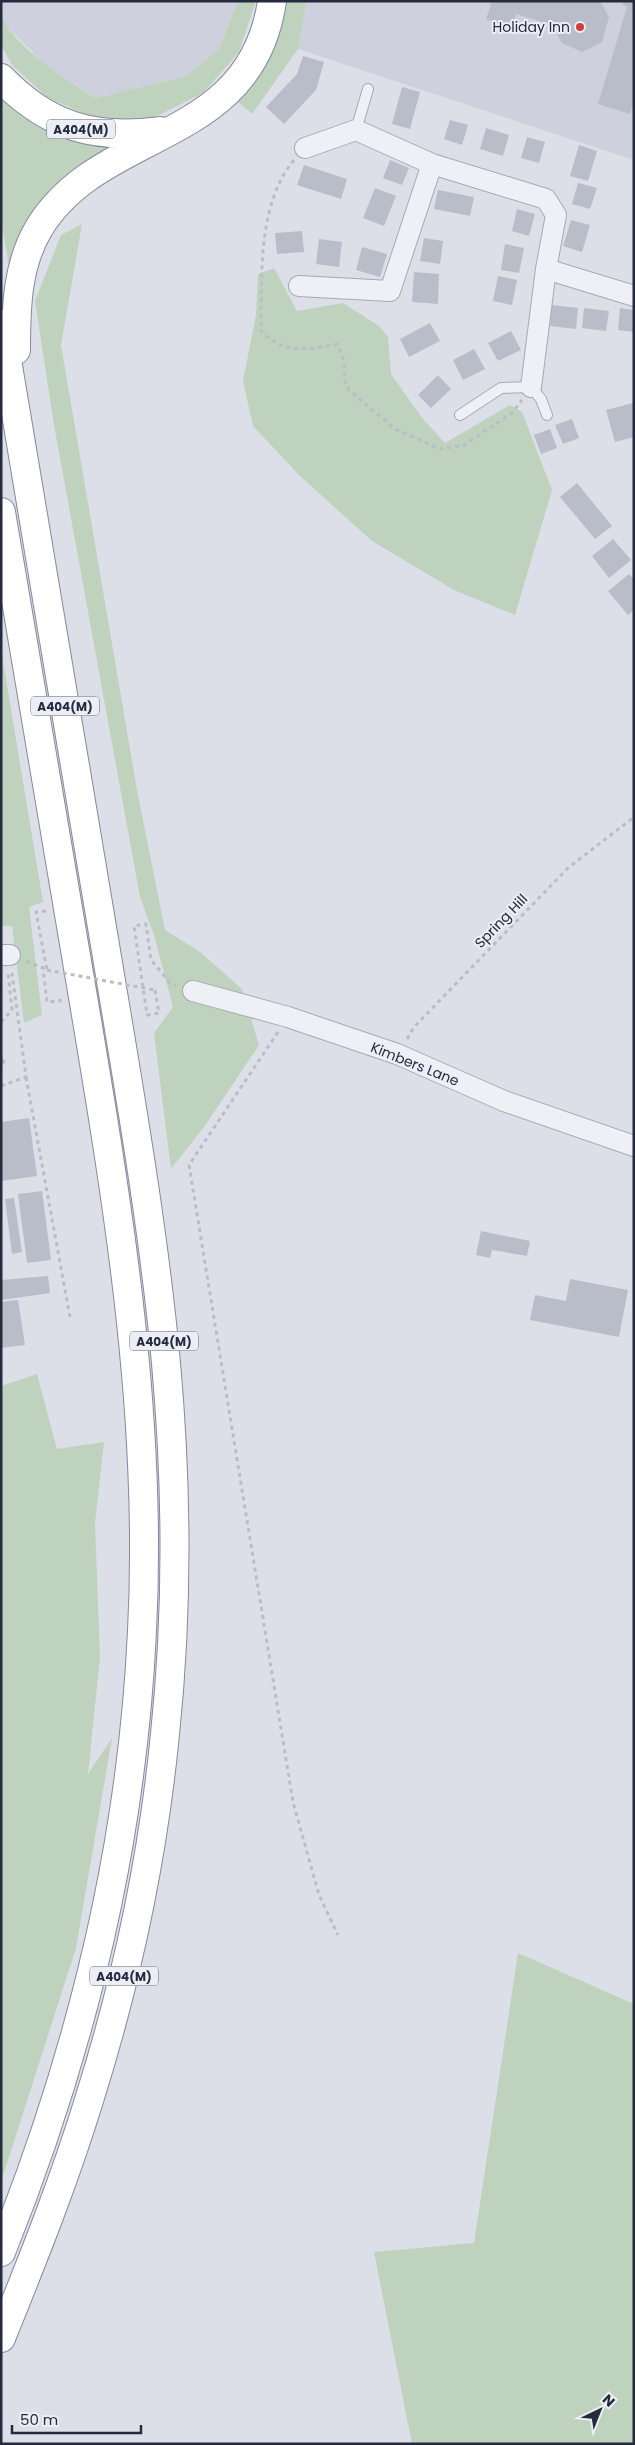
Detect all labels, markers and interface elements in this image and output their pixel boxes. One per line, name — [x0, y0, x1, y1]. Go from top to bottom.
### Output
place label: Holiday Inn — [493, 17, 570, 37]
marker: Holiday Inn — [574, 21, 586, 33]
road number: A404(M) — [47, 120, 115, 138]
road number: A404(M) — [31, 696, 99, 716]
street label: Spring Hill — [470, 889, 532, 953]
street label: Kimbers Lane — [368, 1037, 463, 1091]
road number: A404(M) — [130, 1332, 198, 1350]
road number: A404(M) — [90, 1966, 158, 1985]
north arrow — [575, 2385, 625, 2435]
text: N — [598, 2390, 620, 2411]
scale bar — [12, 2402, 141, 2434]
text: 50 m — [20, 2409, 58, 2430]

